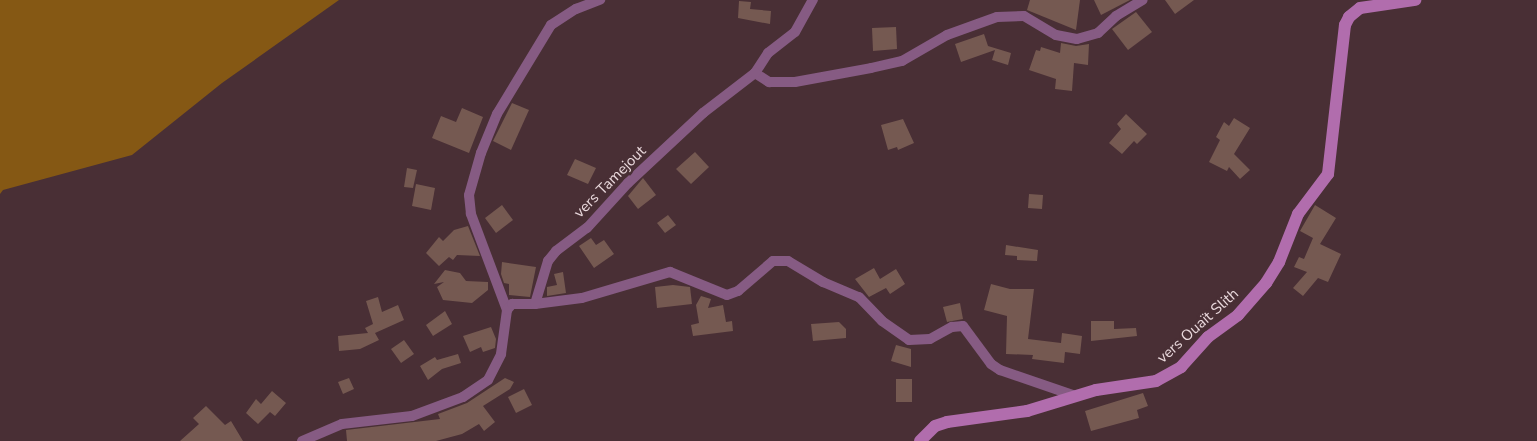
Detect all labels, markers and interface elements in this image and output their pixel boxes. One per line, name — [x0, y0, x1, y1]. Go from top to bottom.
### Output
street label: vers Tamejout — [570, 142, 650, 222]
street label: vers Ouaït Slith — [1154, 285, 1242, 367]

